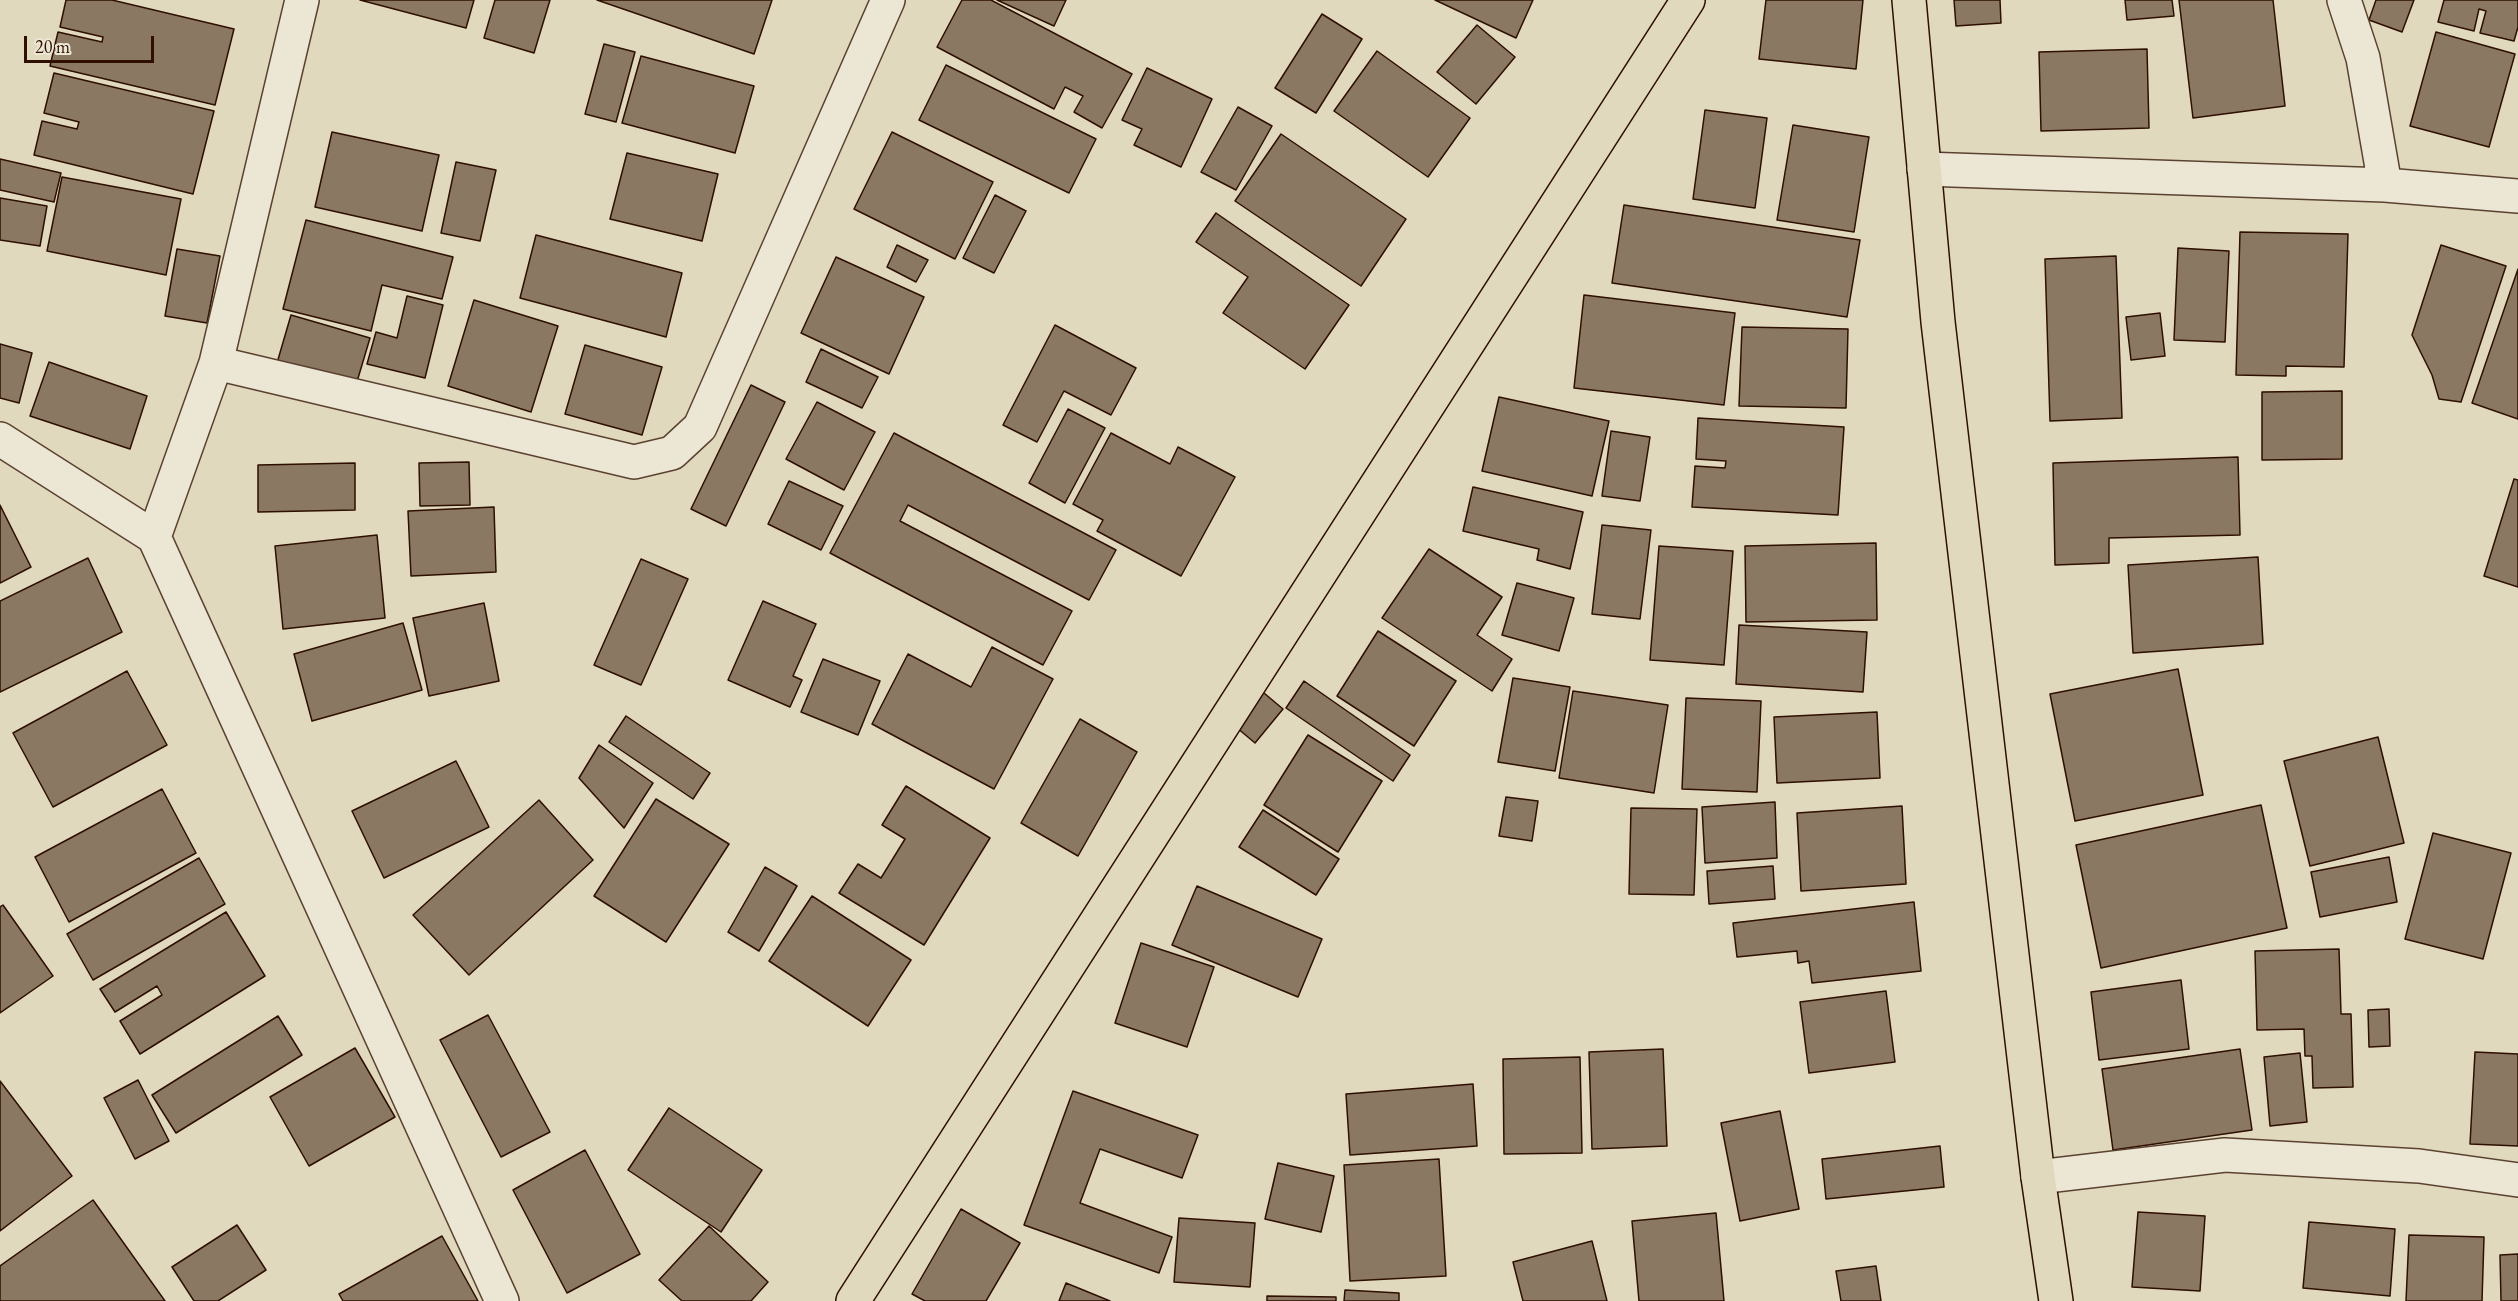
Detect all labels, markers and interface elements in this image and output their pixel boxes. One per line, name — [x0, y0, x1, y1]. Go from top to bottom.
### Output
scale bar — [27, 24, 158, 62]
text: 20 m — [35, 35, 70, 58]

